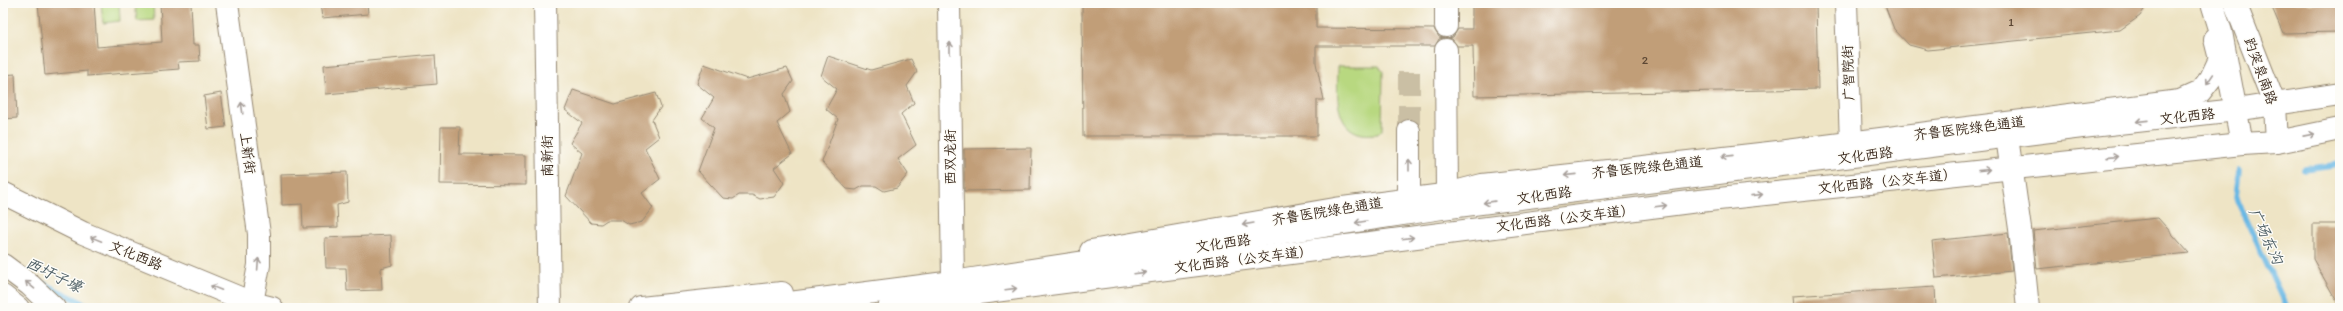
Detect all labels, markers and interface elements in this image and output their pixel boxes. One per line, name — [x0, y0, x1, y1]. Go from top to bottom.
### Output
house number: 1 — [2008, 15, 2014, 29]
street label: 趵突泉南路 — [2241, 35, 2280, 107]
one-way arrow — [946, 42, 954, 55]
street label: 广智院街 — [1839, 45, 1858, 101]
house number: 2 — [1642, 53, 1649, 67]
one-way arrow — [2206, 73, 2214, 84]
one-way arrow — [238, 101, 246, 114]
street label: 文化西路 — [2158, 105, 2216, 128]
street label: 齐鲁医院绿色通道 — [1912, 113, 2026, 144]
one-way arrow — [2136, 117, 2149, 124]
street label: 西双龙街 — [942, 129, 959, 185]
street label: 上新街 — [236, 131, 259, 175]
one-way arrow — [2302, 131, 2315, 139]
street label: 南新街 — [539, 135, 556, 177]
street label: 文化西路 — [1836, 144, 1894, 167]
street label: 齐鲁医院绿色通道 — [1590, 153, 1704, 182]
one-way arrow — [2106, 153, 2119, 161]
one-way arrow — [1721, 154, 1734, 161]
one-way arrow — [1405, 159, 1413, 172]
street label: 文化西路（公交车道） — [1817, 166, 1958, 197]
one-way arrow — [1977, 167, 1990, 174]
one-way arrow — [1564, 171, 1577, 179]
street label: 文化西路 — [1515, 183, 1573, 208]
one-way arrow — [1750, 191, 1763, 199]
street label: 齐鲁医院绿色通道 — [1270, 194, 1384, 229]
one-way arrow — [1483, 198, 1496, 206]
street label: 文化西路（公交车道） — [1495, 202, 1636, 235]
one-way arrow — [1654, 202, 1667, 210]
water label: 广场东沟 — [2245, 205, 2288, 269]
one-way arrow — [1355, 218, 1368, 226]
one-way arrow — [1242, 220, 1255, 228]
street label: 文化西路 — [1194, 231, 1252, 256]
one-way arrow — [90, 234, 102, 242]
one-way arrow — [1401, 234, 1414, 242]
street label: 文化西路 — [107, 237, 165, 274]
street label: 文化西路（公交车道） — [1173, 243, 1314, 276]
water label: 西圩子壕 — [23, 254, 87, 297]
one-way arrow — [254, 258, 262, 271]
one-way arrow — [1133, 269, 1146, 277]
one-way arrow — [24, 281, 35, 290]
one-way arrow — [210, 284, 222, 291]
one-way arrow — [1004, 285, 1017, 293]

